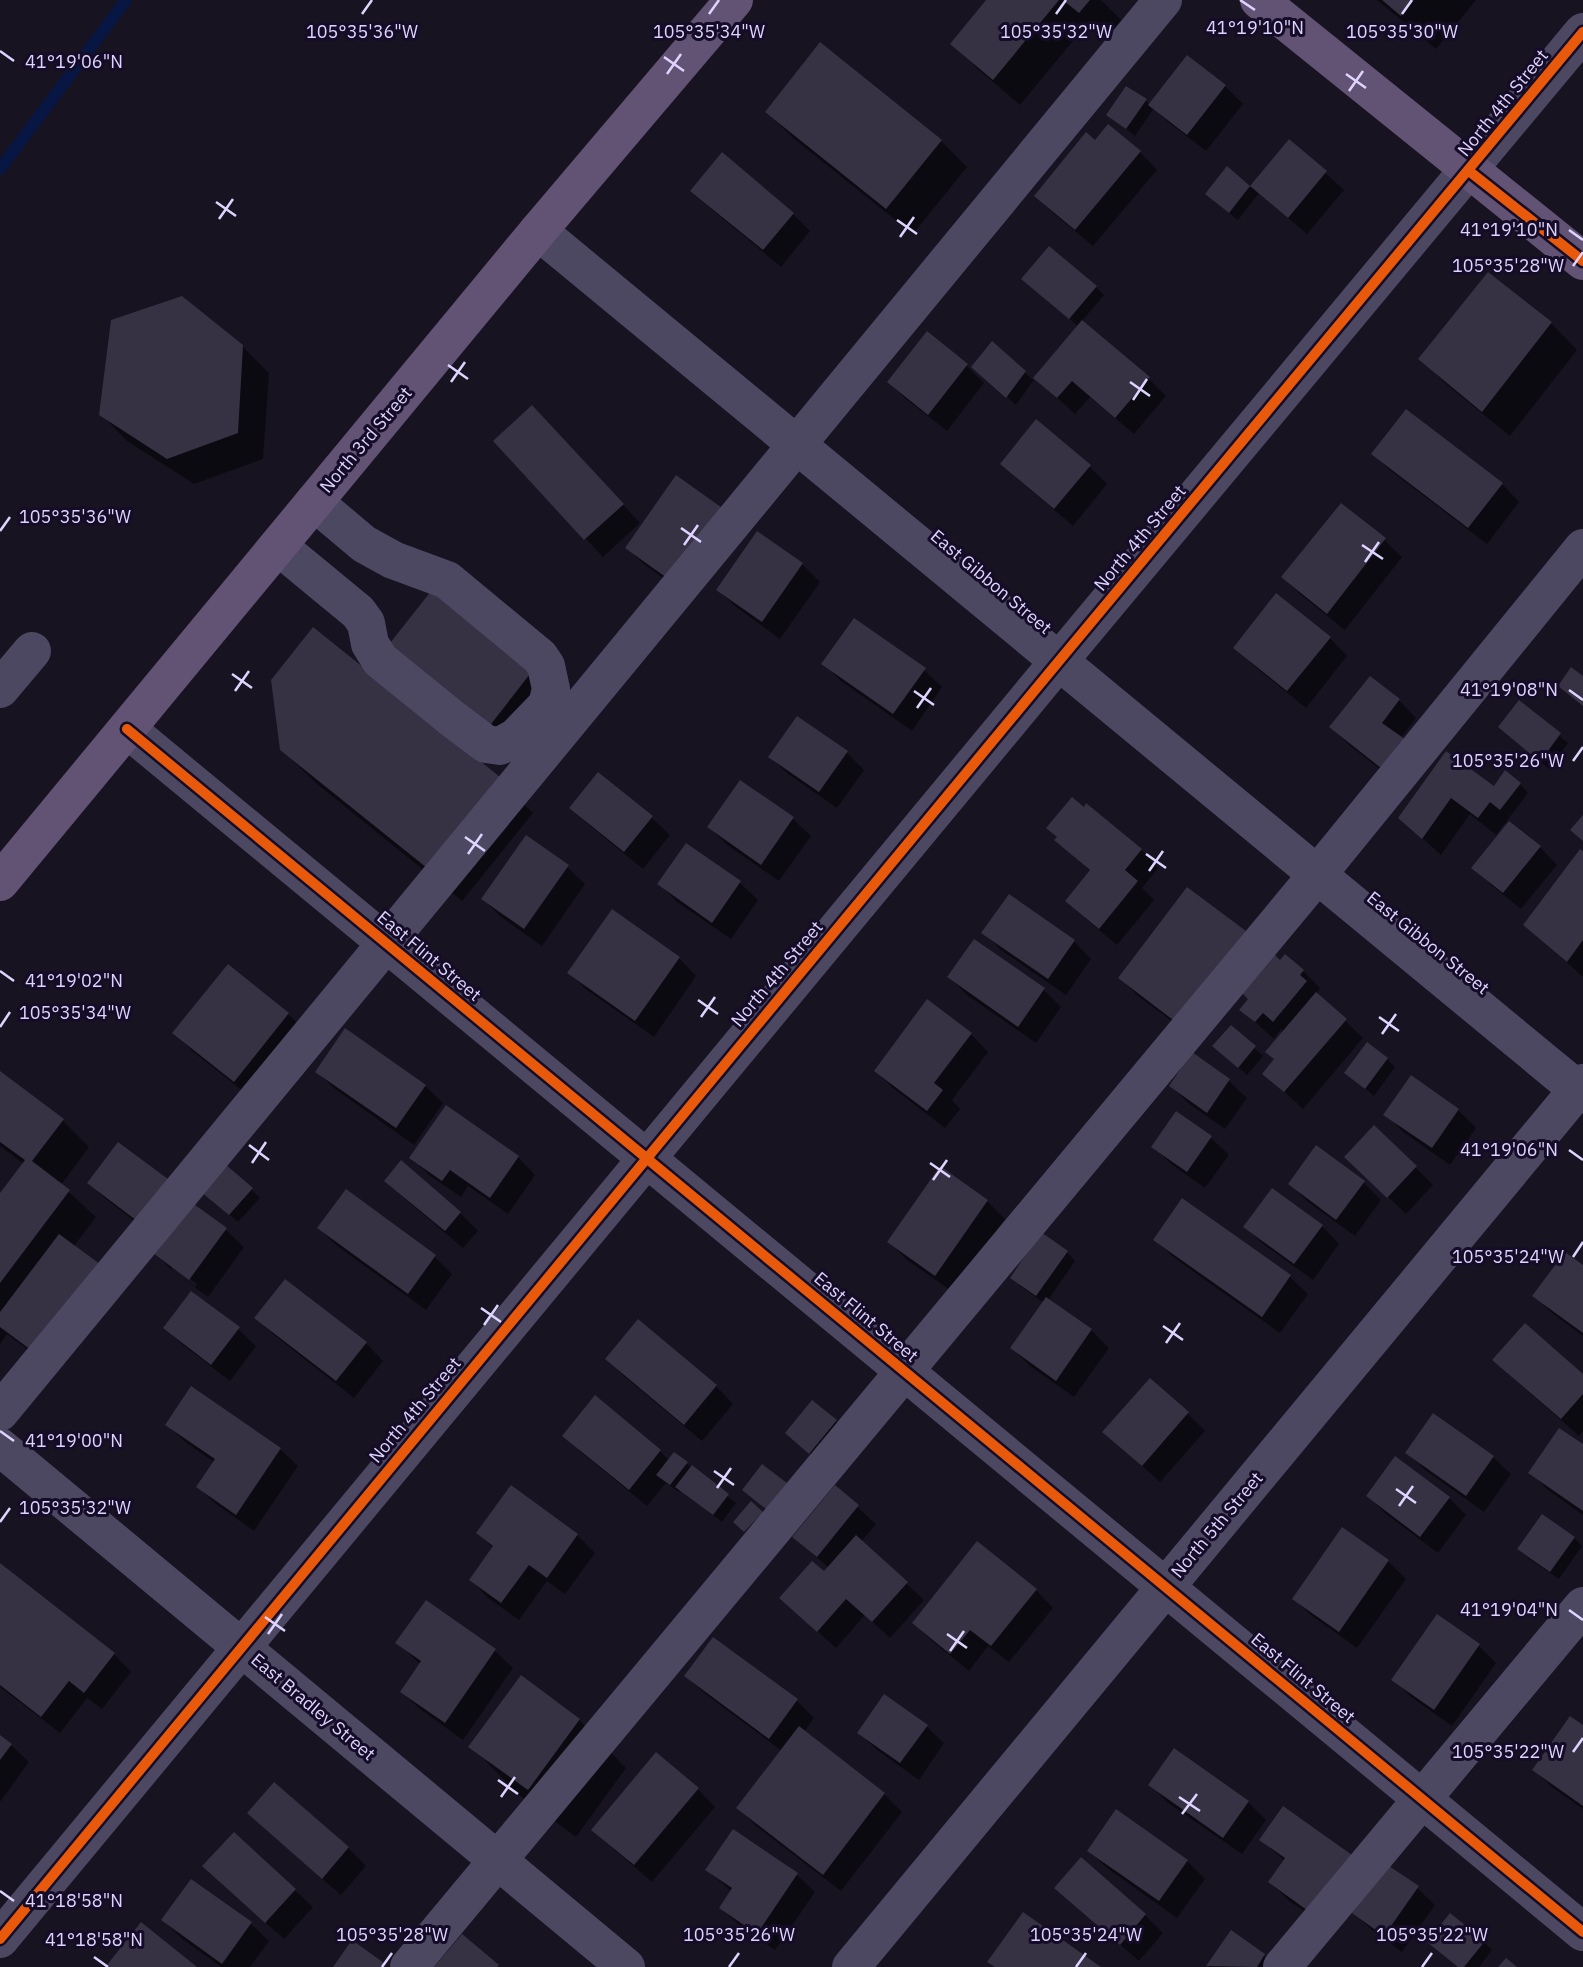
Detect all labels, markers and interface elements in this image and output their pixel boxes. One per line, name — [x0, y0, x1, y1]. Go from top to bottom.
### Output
text: 41°19'10"N — [1206, 16, 1304, 39]
text: 105°35'36"W — [306, 20, 418, 43]
text: 105°35'34"W — [653, 20, 765, 43]
text: 105°35'32"W — [1000, 20, 1112, 43]
text: 105°35'30"W — [1346, 20, 1458, 43]
street label: North 4th Street — [1452, 44, 1553, 161]
text: 41°19'06"N — [25, 50, 123, 73]
text: 41°19'10"N — [1460, 218, 1558, 241]
text: 105°35'28"W — [1452, 254, 1564, 277]
street label: North 3rd Street — [314, 382, 417, 497]
street label: North 4th Street — [1089, 480, 1191, 595]
text: 105°35'36"W — [19, 505, 131, 528]
street label: East Gibbon Street — [926, 524, 1057, 639]
text: 41°19'08"N — [1460, 678, 1558, 701]
text: 105°35'26"W — [1452, 749, 1564, 772]
street label: East Gibbon Street — [1362, 886, 1494, 999]
street label: East Flint Street — [373, 905, 486, 1006]
street label: North 4th Street — [726, 916, 828, 1031]
text: 41°19'02"N — [25, 969, 123, 992]
text: 105°35'34"W — [19, 1001, 131, 1024]
text: 41°19'06"N — [1460, 1138, 1558, 1161]
text: 105°35'24"W — [1452, 1245, 1564, 1268]
street label: East Flint Street — [810, 1266, 923, 1367]
street label: North 4th Street — [364, 1352, 466, 1467]
text: 41°19'00"N — [25, 1429, 123, 1452]
street label: North 5th Street — [1166, 1467, 1268, 1582]
text: 105°35'32"W — [19, 1496, 131, 1519]
text: 41°19'04"N — [1460, 1598, 1558, 1621]
street label: East Flint Street — [1247, 1627, 1360, 1728]
street label: East Bradley Street — [247, 1648, 380, 1765]
text: 105°35'22"W — [1452, 1740, 1564, 1763]
text: 41°18'58"N — [25, 1889, 123, 1912]
text: 105°35'28"W — [336, 1923, 448, 1946]
text: 105°35'26"W — [683, 1923, 795, 1946]
text: 105°35'24"W — [1030, 1923, 1142, 1946]
text: 105°35'22"W — [1376, 1923, 1488, 1946]
text: 41°18'58"N — [45, 1928, 143, 1951]

